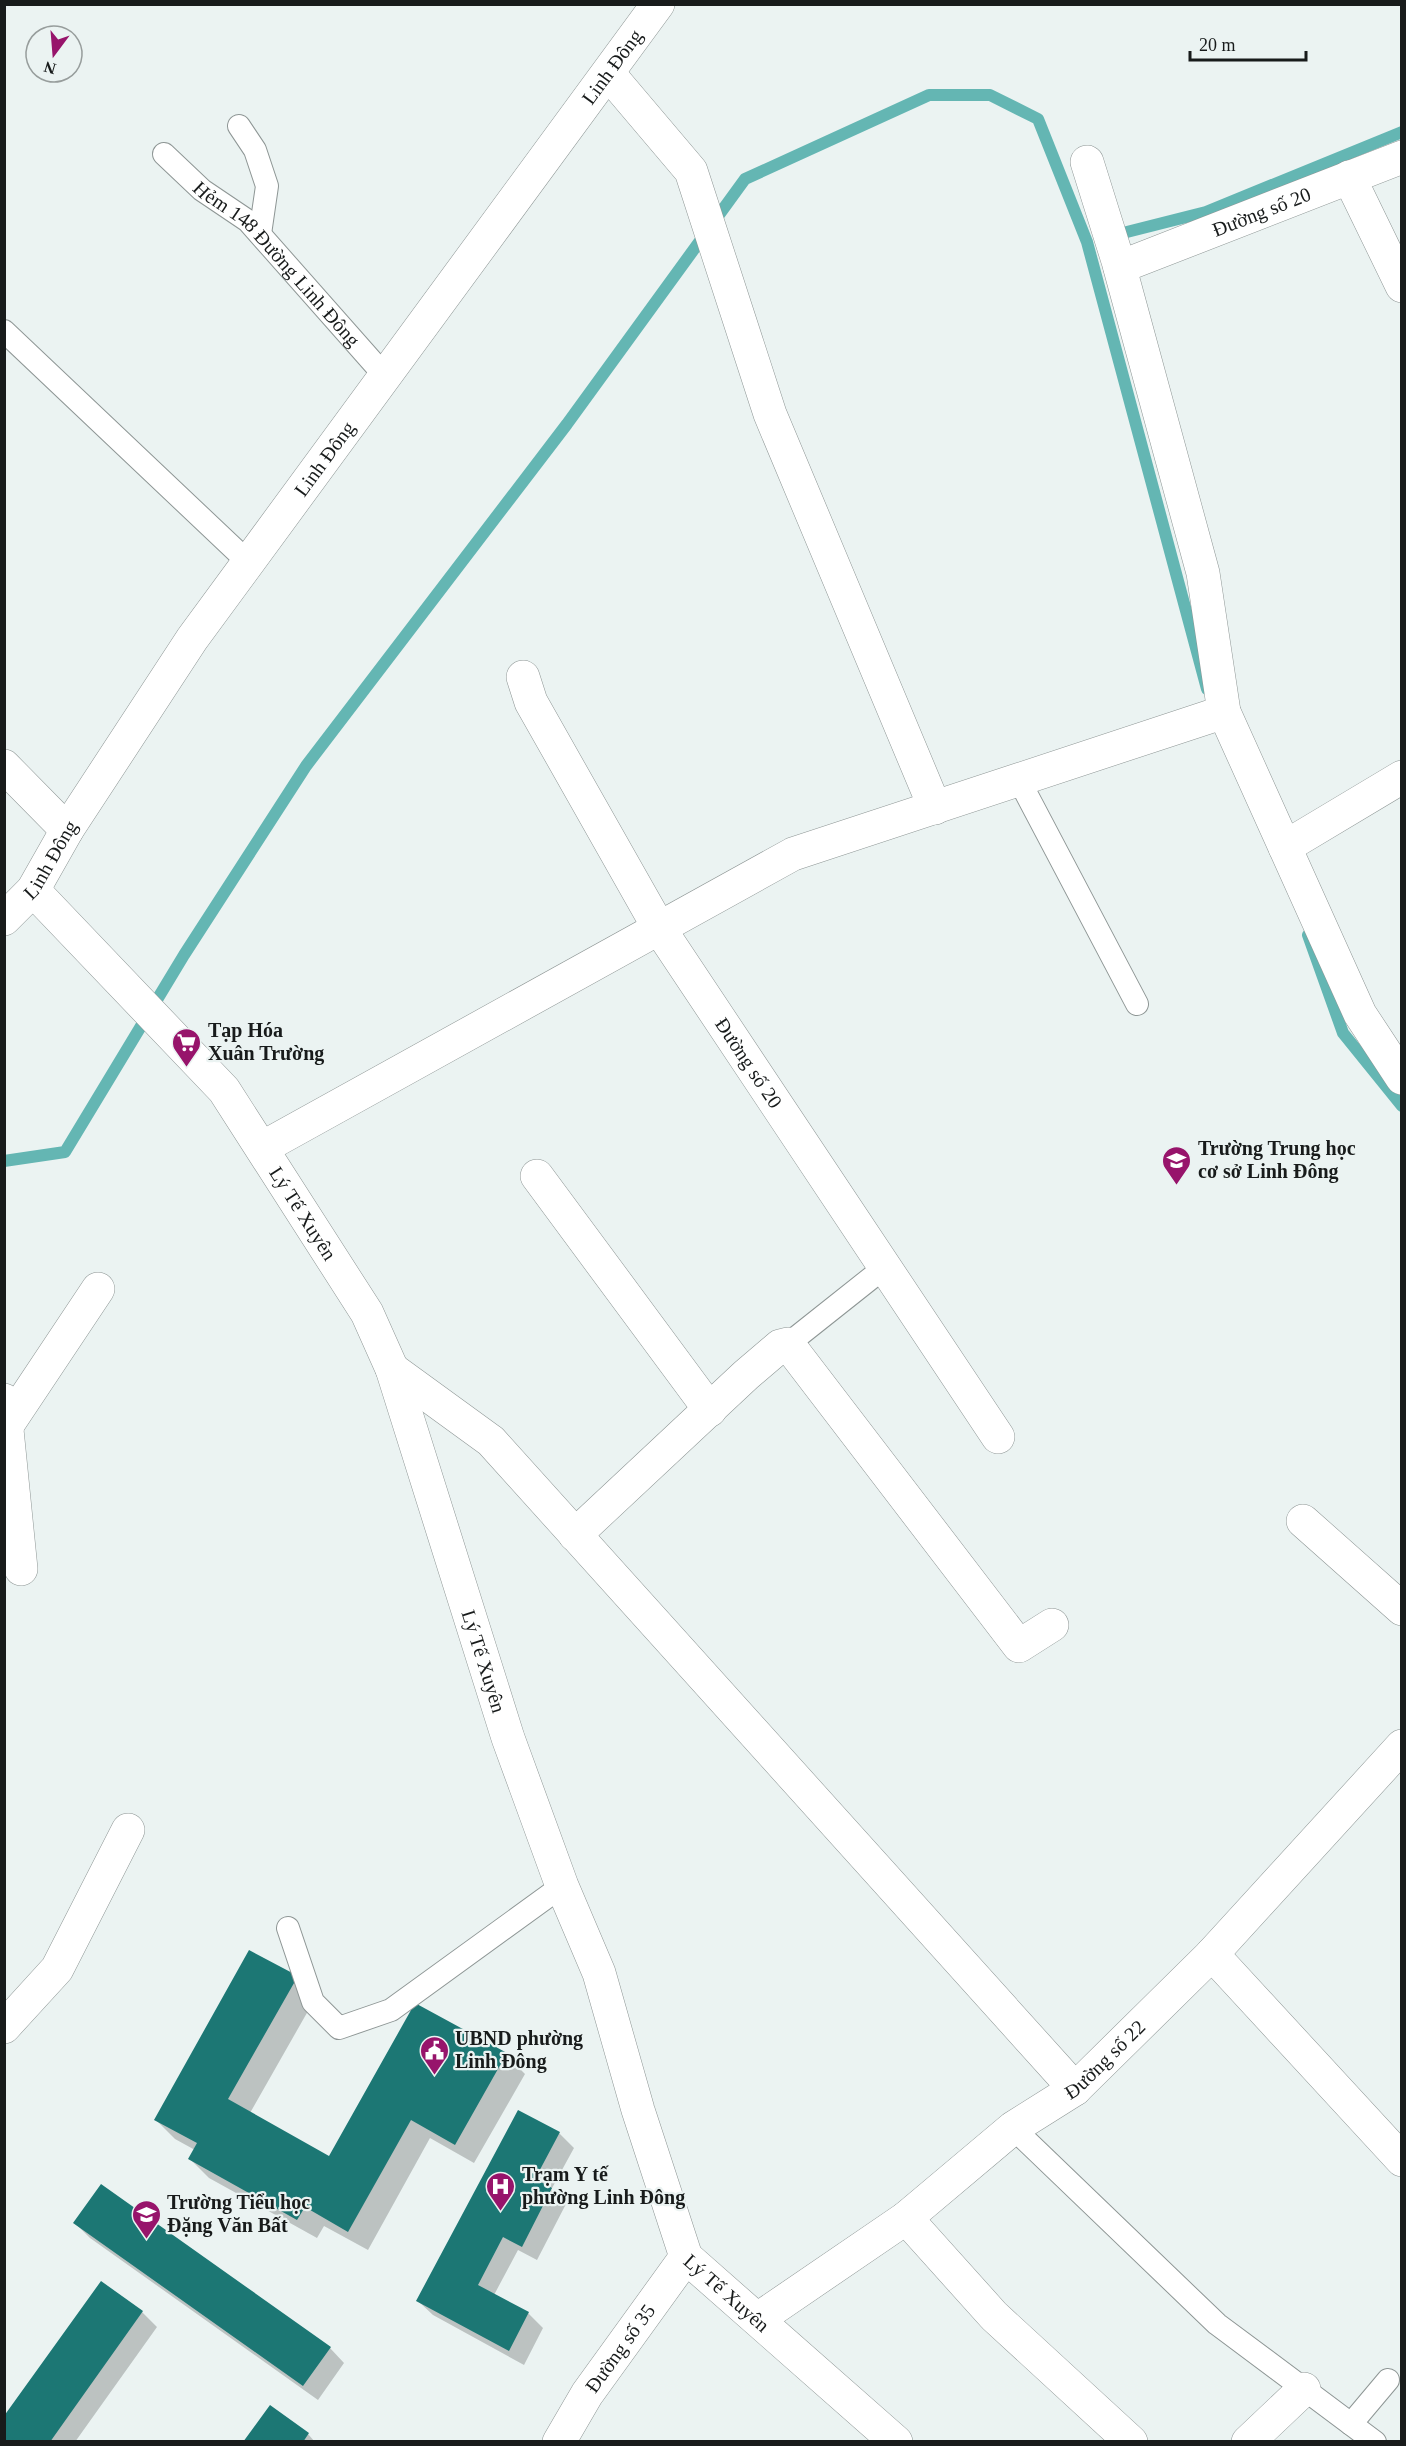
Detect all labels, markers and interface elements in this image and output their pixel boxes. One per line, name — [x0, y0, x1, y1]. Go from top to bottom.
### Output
north arrow — [24, 24, 84, 84]
scale bar — [1190, 24, 1306, 62]
street label: Linh Đông — [577, 25, 647, 108]
text: 20 m — [1199, 35, 1236, 55]
text: N — [42, 58, 58, 78]
street label: Hẻm 148 Đường Linh Đông — [189, 177, 365, 352]
street label: Đường số 20 — [1209, 183, 1314, 241]
street label: Linh Đông — [290, 417, 360, 500]
street label: Linh Đông — [19, 816, 82, 904]
street label: Đường số 20 — [711, 1014, 787, 1112]
place label: Tạp Hóa Xuân Trường — [208, 1019, 324, 1065]
supermarket icon: Tạp Hóa Xuân Trường — [171, 1026, 203, 1068]
place label: Trường Trung học cơ sở Linh Đông — [1198, 1137, 1356, 1183]
school or university icon: Trường Trung học cơ sở Linh Đông — [1161, 1144, 1193, 1186]
street label: Lý Tế Xuyên — [265, 1163, 341, 1264]
street label: Lý Tế Xuyên — [457, 1607, 510, 1715]
street label: Đường số 22 — [1061, 2015, 1149, 2104]
place label: UBND phường Linh Đông — [455, 2027, 583, 2073]
public building icon: UBND phường Linh Đông — [418, 2034, 450, 2076]
place label: Trạm Y tế phường Linh Đông — [522, 2163, 685, 2209]
hospital icon: Trạm Y tế phường Linh Đông — [485, 2170, 517, 2212]
place label: Trường Tiểu học Đặng Văn Bất — [167, 2191, 310, 2237]
school or university icon: Trường Tiểu học Đặng Văn Bất — [130, 2198, 162, 2240]
street label: Lý Tế Xuyên — [680, 2249, 774, 2336]
street label: Đường số 35 — [581, 2300, 659, 2397]

